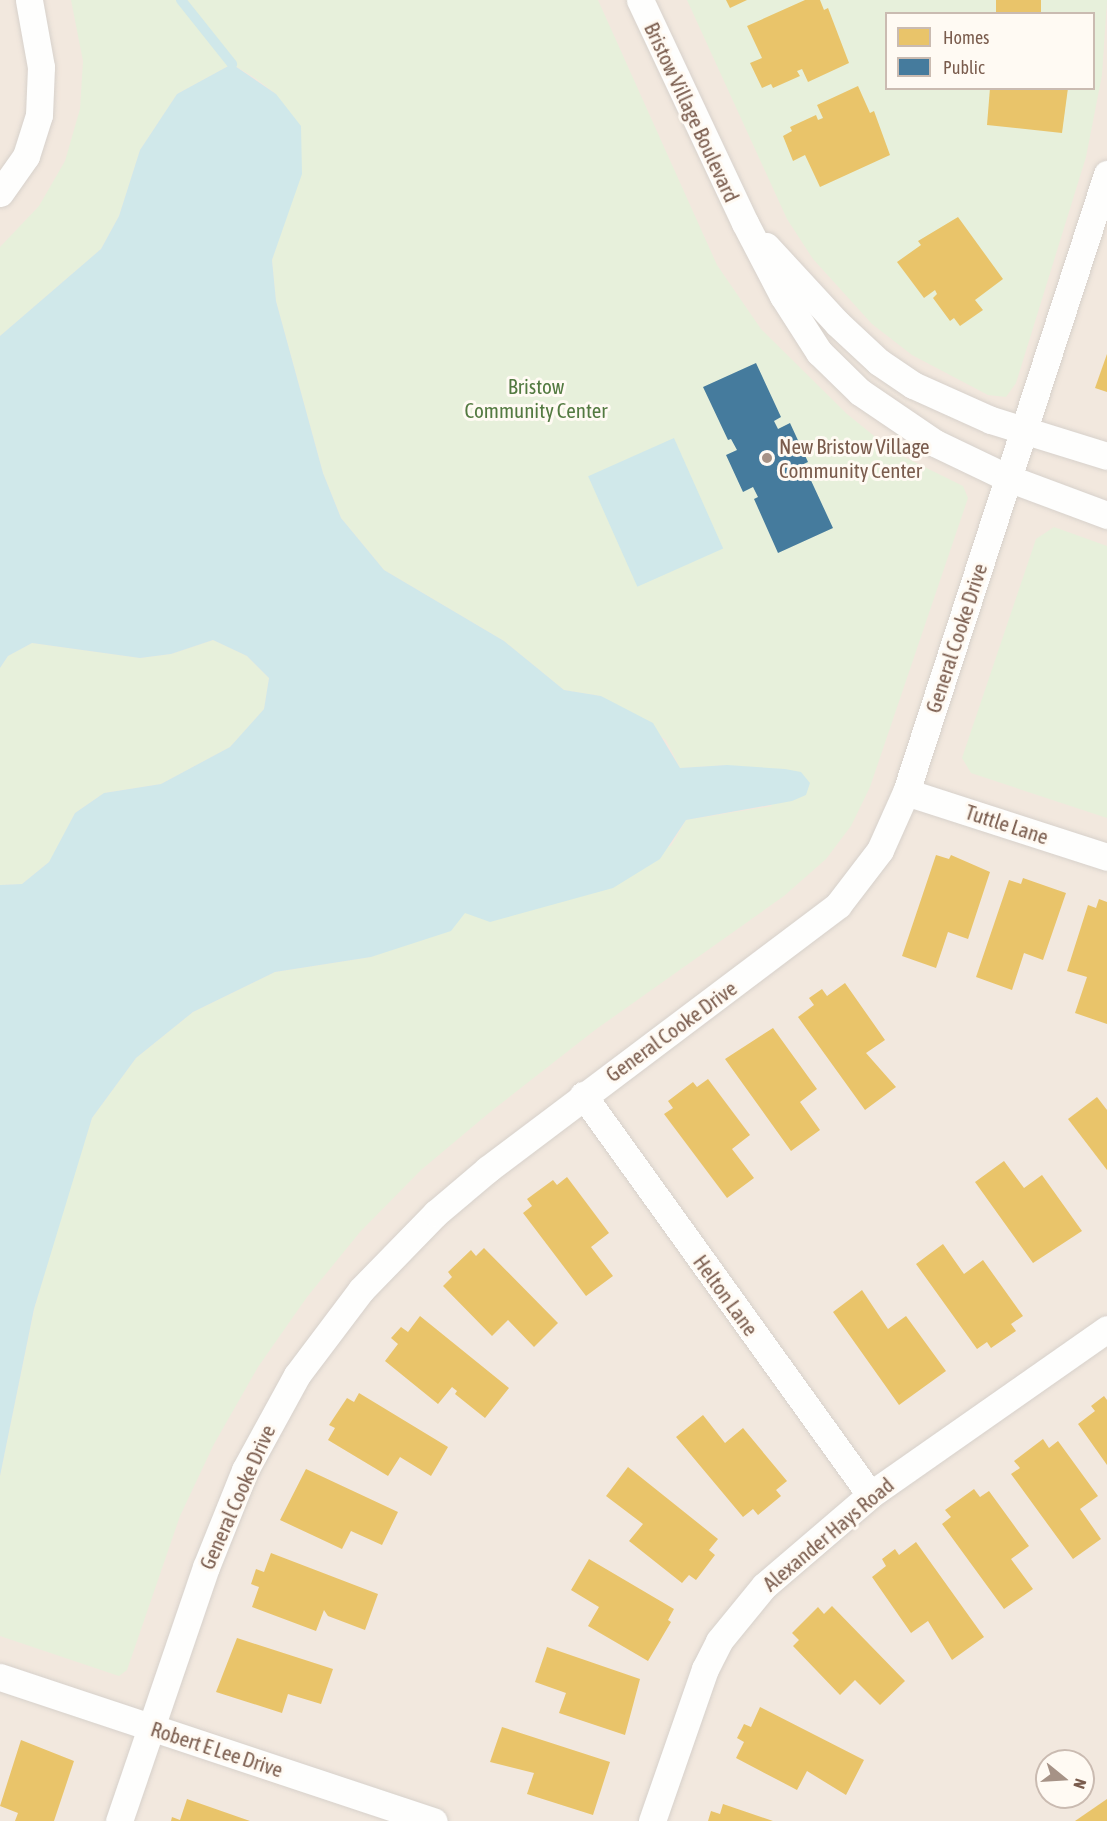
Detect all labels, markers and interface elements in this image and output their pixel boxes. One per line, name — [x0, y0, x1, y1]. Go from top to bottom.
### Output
legend — [885, 12, 1095, 90]
street label: Bristow Village Boulevard — [639, 18, 745, 206]
text: Homes — [943, 27, 989, 48]
text: Public — [943, 57, 985, 78]
park label: Bristow Community Center — [464, 373, 608, 423]
place label: New Bristow Village Community Center — [779, 433, 930, 483]
marker: New Bristow Village Community Center — [760, 451, 774, 465]
street label: General Cooke Drive — [920, 560, 992, 716]
street label: Tuttle Lane — [962, 799, 1052, 849]
street label: General Cooke Drive — [601, 975, 741, 1087]
street label: Helton Lane — [688, 1250, 764, 1340]
street label: General Cooke Drive — [194, 1421, 280, 1573]
street label: Alexander Hays Road — [757, 1472, 899, 1596]
street label: Robert E Lee Drive — [148, 1716, 286, 1782]
north arrow — [1035, 1749, 1095, 1809]
text: N — [1070, 1777, 1090, 1791]

